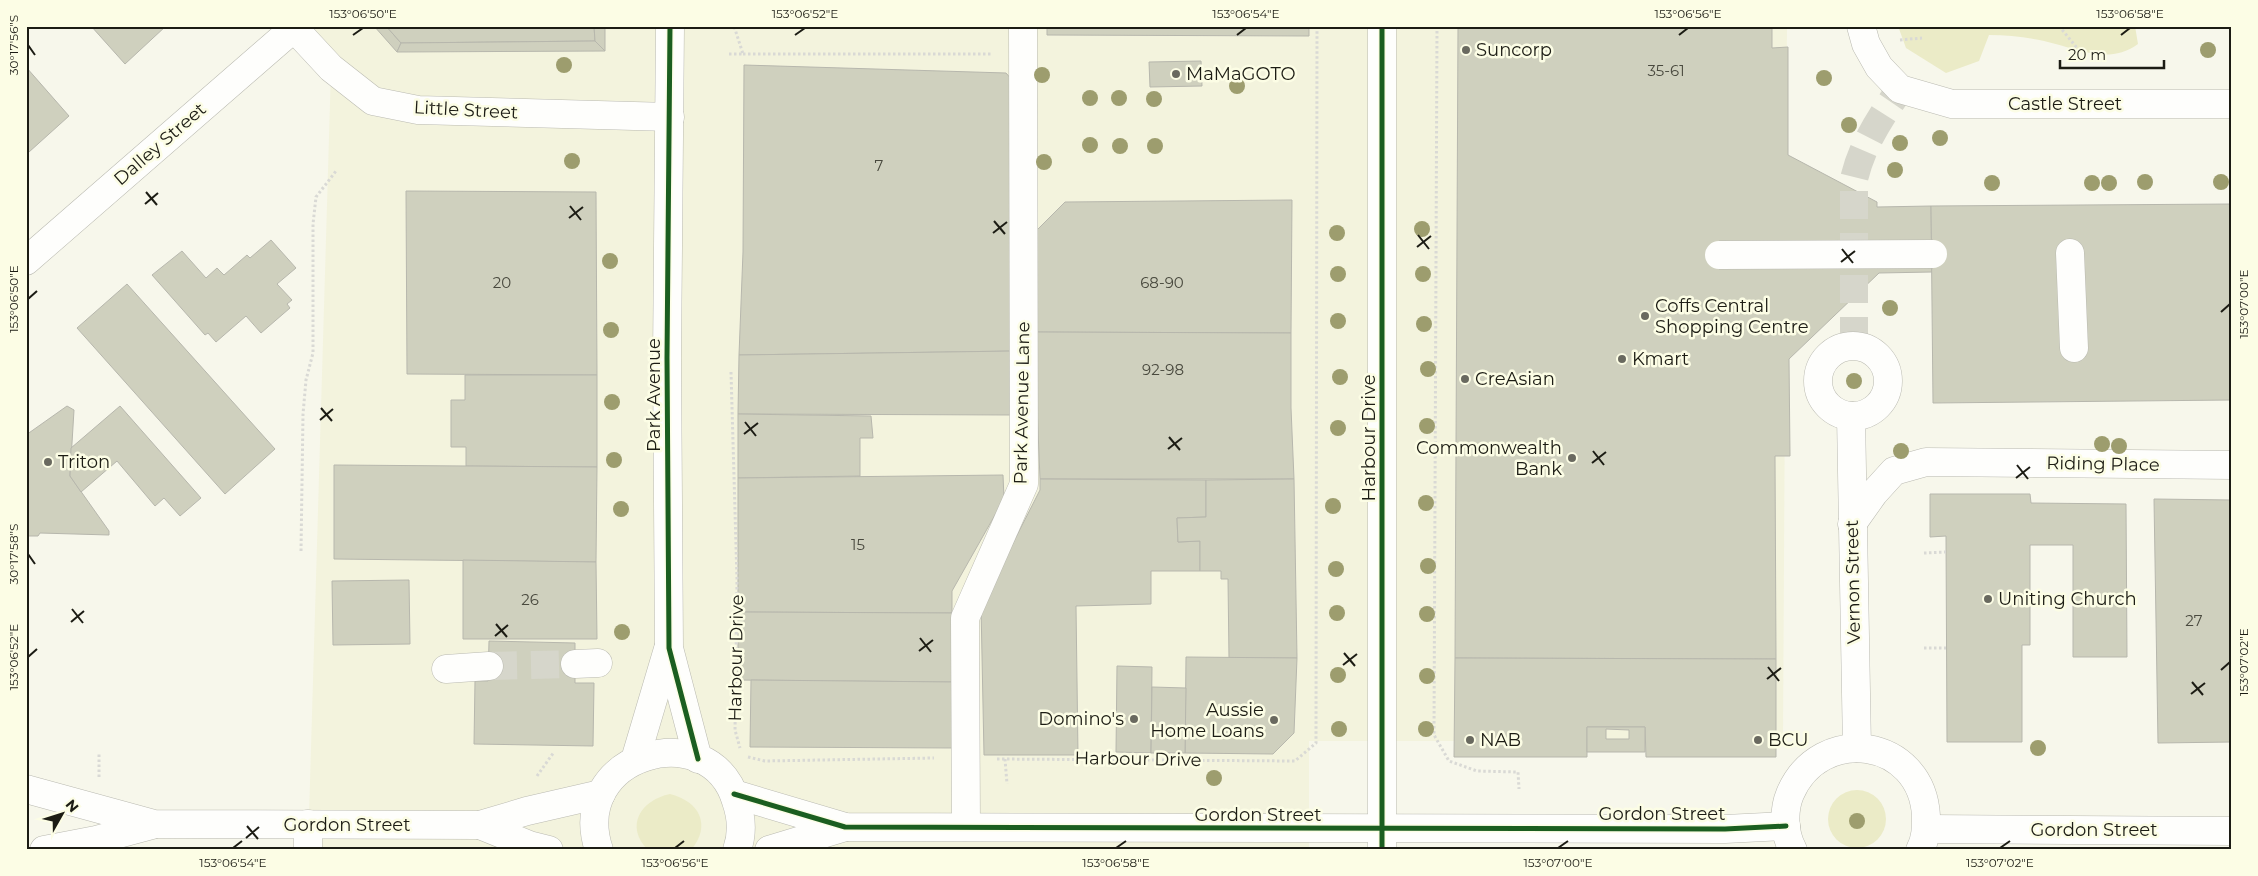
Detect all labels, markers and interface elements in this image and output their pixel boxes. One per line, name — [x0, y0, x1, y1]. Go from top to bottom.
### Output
text: 153°06'50"E — [329, 6, 397, 21]
text: 153°06'52"E — [772, 6, 838, 21]
text: 153°06'54"E — [1212, 6, 1280, 21]
text: 153°06'56"E — [1655, 6, 1721, 21]
text: 153°06'58"E — [2096, 6, 2164, 21]
text: 30°17'56"S — [6, 15, 21, 75]
scale bar — [2060, 38, 2164, 70]
place label: Suncorp — [1476, 39, 1552, 61]
marker: Suncorp — [1460, 44, 1472, 56]
text: 20 m — [2068, 45, 2106, 64]
house number: 35-61 — [1647, 61, 1685, 80]
place label: MaMaGOTO — [1186, 63, 1296, 85]
marker: MaMaGOTO — [1170, 68, 1182, 80]
street label: Castle Street — [2008, 93, 2122, 115]
street label: Little Street — [413, 96, 519, 124]
street label: Dalley Street — [109, 98, 211, 190]
house number: 7 — [875, 156, 884, 175]
text: 153°06'50"E — [6, 265, 21, 333]
text: 153°07'00"E — [2236, 270, 2251, 339]
house number: 20 — [493, 273, 511, 292]
house number: 68-90 — [1140, 273, 1184, 292]
place label: Coffs Central Shopping Centre — [1655, 295, 1809, 338]
marker: Coffs Central Shopping Centre — [1639, 310, 1651, 322]
street label: Park Avenue Lane — [1010, 321, 1034, 485]
street label: Park Avenue — [643, 338, 665, 452]
place label: Kmart — [1632, 348, 1689, 370]
marker: Kmart — [1616, 353, 1628, 365]
house number: 92-98 — [1142, 360, 1184, 379]
place label: CreAsian — [1475, 368, 1555, 390]
marker: CreAsian — [1459, 373, 1471, 385]
street label: Harbour Drive — [1358, 374, 1380, 502]
place label: Commonwealth Bank — [1416, 437, 1562, 480]
place label: Triton — [58, 451, 110, 473]
marker: Commonwealth Bank — [1566, 452, 1578, 464]
street label: Riding Place — [2046, 452, 2160, 476]
marker: Triton — [42, 456, 54, 468]
street label: Vernon Street — [1841, 520, 1865, 644]
text: 30°17'58"S — [6, 524, 21, 584]
house number: 15 — [851, 535, 865, 554]
place label: Uniting Church — [1998, 588, 2137, 610]
house number: 26 — [521, 590, 539, 609]
marker: Uniting Church — [1982, 593, 1994, 605]
street label: Harbour Drive — [724, 594, 748, 722]
house number: 27 — [2185, 611, 2203, 630]
text: 153°06'52"E — [6, 624, 21, 690]
text: 153°07'02"E — [2236, 628, 2251, 696]
place label: Aussie Home Loans — [1150, 699, 1264, 742]
place label: Domino's — [1038, 708, 1124, 730]
marker: Domino's — [1128, 713, 1140, 725]
marker: Aussie Home Loans — [1268, 714, 1280, 726]
place label: NAB — [1480, 729, 1521, 751]
place label: BCU — [1768, 729, 1809, 751]
marker: NAB — [1464, 734, 1476, 746]
marker: BCU — [1752, 734, 1764, 746]
street label: Harbour Drive — [1074, 747, 1202, 771]
north arrow — [38, 788, 88, 838]
text: N — [62, 796, 83, 816]
street label: Gordon Street — [1599, 803, 1725, 825]
street label: Gordon Street — [1195, 804, 1321, 826]
street label: Gordon Street — [284, 814, 410, 836]
street label: Gordon Street — [2031, 819, 2157, 841]
text: 153°06'54"E — [199, 855, 267, 870]
text: 153°06'56"E — [642, 855, 708, 870]
text: 153°06'58"E — [1082, 855, 1150, 870]
text: 153°07'00"E — [1524, 855, 1593, 870]
text: 153°07'02"E — [1966, 855, 2034, 870]

